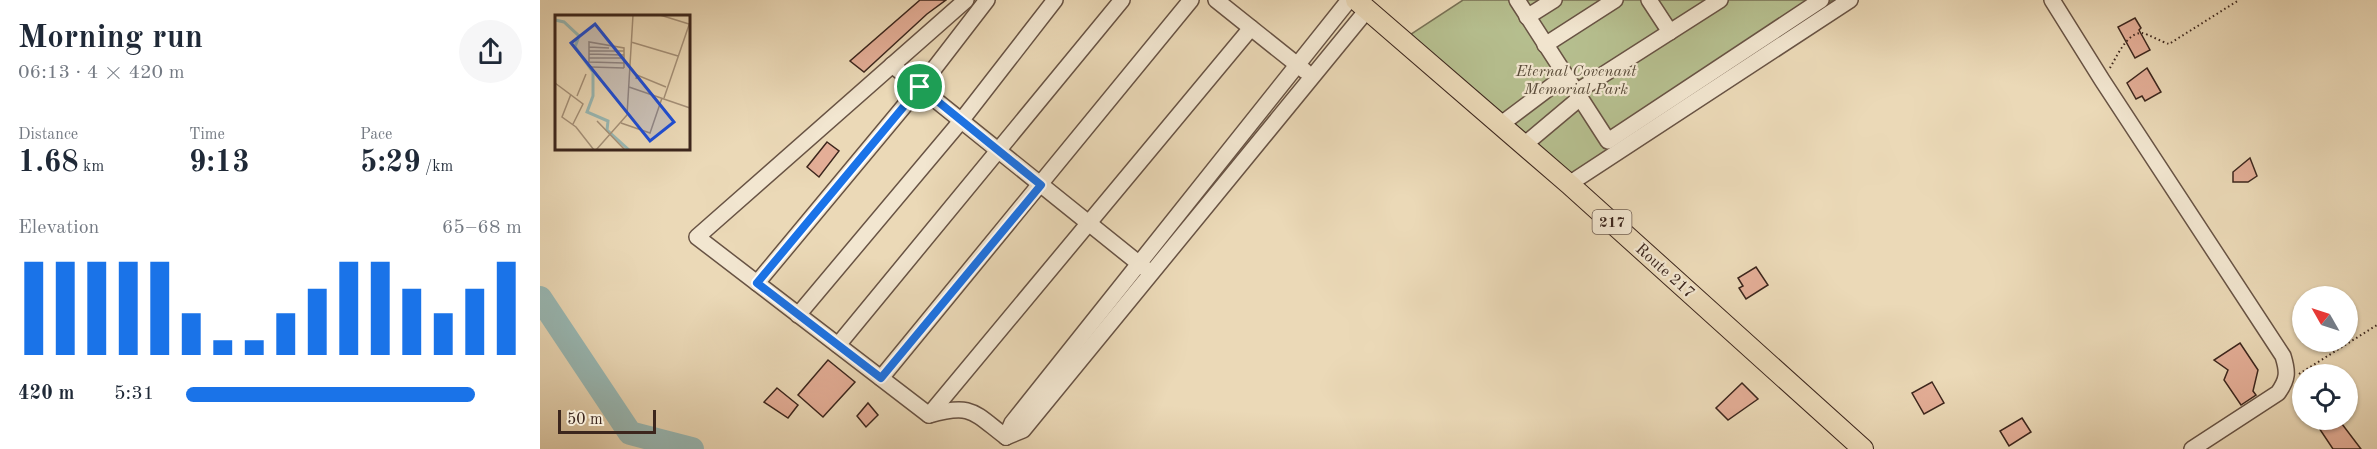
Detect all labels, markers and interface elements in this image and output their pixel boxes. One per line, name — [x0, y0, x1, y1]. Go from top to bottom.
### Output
inset map — [555, 15, 690, 150]
button: share — [459, 20, 522, 83]
text: Morning run — [18, 22, 203, 55]
pin — [894, 61, 945, 112]
text: 06:13 · 4 × 420 m — [18, 63, 185, 83]
park label: Eternal Covenant Memorial Park — [1515, 64, 1637, 98]
icon: arrive — [903, 70, 936, 103]
text: Distance — [18, 127, 78, 143]
text: Time — [189, 127, 225, 143]
text: Pace — [360, 127, 392, 143]
text: 1.68 — [18, 148, 79, 178]
text: 9:13 — [189, 148, 250, 178]
text: 5:29 — [360, 148, 421, 178]
text: km — [79, 159, 104, 175]
text: /km — [421, 159, 453, 175]
road number: 217 — [1592, 210, 1632, 234]
text: Elevation — [18, 218, 99, 238]
text: 65–68 m — [442, 218, 522, 238]
street label: Route 217 — [1632, 241, 1697, 302]
north arrow — [2292, 286, 2358, 352]
map controls — [2292, 286, 2358, 430]
button: locate — [2292, 364, 2358, 430]
text: 420 m — [18, 384, 74, 404]
text: 5:31 — [114, 384, 154, 404]
scale bar — [558, 407, 656, 434]
text: 50 m — [567, 412, 603, 428]

